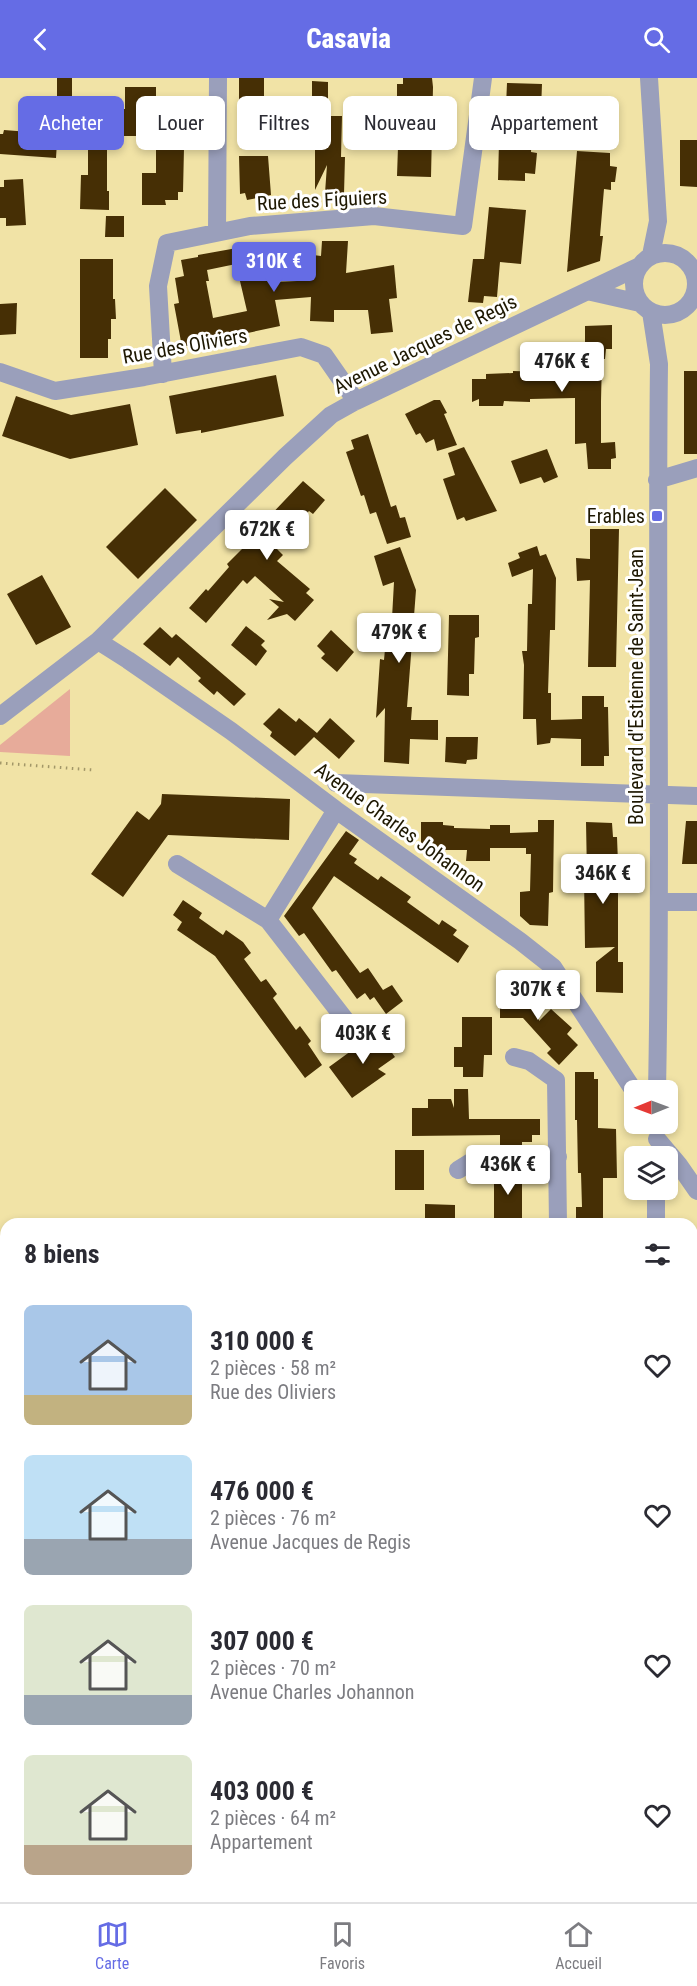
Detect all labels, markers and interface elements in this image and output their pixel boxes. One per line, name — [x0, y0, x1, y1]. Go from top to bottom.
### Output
icon: back — [24, 23, 57, 56]
text: Casavia — [306, 23, 391, 55]
icon: search — [640, 23, 673, 56]
chip: Acheter — [18, 96, 124, 150]
chip: Louer — [136, 96, 225, 150]
chip: Filtres — [237, 96, 331, 150]
chip: Nouveau — [343, 96, 457, 150]
chip: Appartement — [469, 96, 619, 150]
street label: Rue des Figuiers — [256, 185, 388, 215]
pin: 310K € — [225, 242, 323, 293]
text: 310K € — [246, 249, 302, 273]
street label: Avenue Jacques de Regis — [329, 289, 521, 399]
street label: Rue des Oliviers — [121, 323, 249, 369]
pin: 476K € — [513, 342, 611, 393]
text: 476K € — [534, 349, 590, 373]
place label: Erables — [587, 504, 645, 528]
marker: Erables — [650, 509, 664, 523]
pin: 672K € — [218, 510, 316, 561]
text: 672K € — [239, 517, 295, 541]
street label: Boulevard d'Estienne de Saint-Jean — [624, 549, 648, 825]
pin: 479K € — [350, 613, 448, 664]
text: 479K € — [371, 620, 427, 644]
street label: Avenue Charles Johannon — [310, 757, 490, 897]
pin: 346K € — [554, 854, 652, 905]
text: 346K € — [575, 861, 631, 885]
pin: 307K € — [489, 970, 587, 1021]
text: 307K € — [510, 977, 566, 1001]
pin: 403K € — [314, 1014, 412, 1065]
text: 403K € — [335, 1021, 391, 1045]
north arrow — [624, 1080, 678, 1134]
map controls — [624, 1080, 678, 1200]
pin: 436K € — [459, 1145, 557, 1196]
button: layers — [624, 1146, 678, 1200]
text: 436K € — [480, 1152, 536, 1176]
icon: filters — [641, 1238, 674, 1271]
text: 8 biens — [24, 1239, 100, 1269]
text: 310 000 € — [210, 1326, 314, 1356]
icon: home — [72, 1329, 144, 1401]
icon: heart — [641, 1349, 674, 1382]
text: 2 pièces · 58 m² — [210, 1356, 336, 1380]
text: Rue des Oliviers — [210, 1380, 336, 1404]
text: 476 000 € — [210, 1476, 314, 1506]
icon: home — [72, 1479, 144, 1551]
icon: heart — [641, 1499, 674, 1532]
text: 2 pièces · 76 m² — [210, 1506, 336, 1530]
text: Avenue Jacques de Regis — [210, 1530, 411, 1554]
text: 307 000 € — [210, 1626, 314, 1656]
icon: home — [72, 1629, 144, 1701]
icon: heart — [641, 1649, 674, 1682]
text: 2 pièces · 70 m² — [210, 1656, 336, 1680]
text: Avenue Charles Johannon — [210, 1680, 415, 1704]
text: 403 000 € — [210, 1776, 314, 1806]
icon: home — [72, 1779, 144, 1851]
icon: heart — [641, 1799, 674, 1832]
text: 2 pièces · 64 m² — [210, 1806, 336, 1830]
text: Appartement — [210, 1830, 313, 1854]
tab: Carte — [95, 1918, 129, 1973]
tab: Favoris — [320, 1918, 365, 1973]
tab: Accueil — [555, 1918, 602, 1973]

